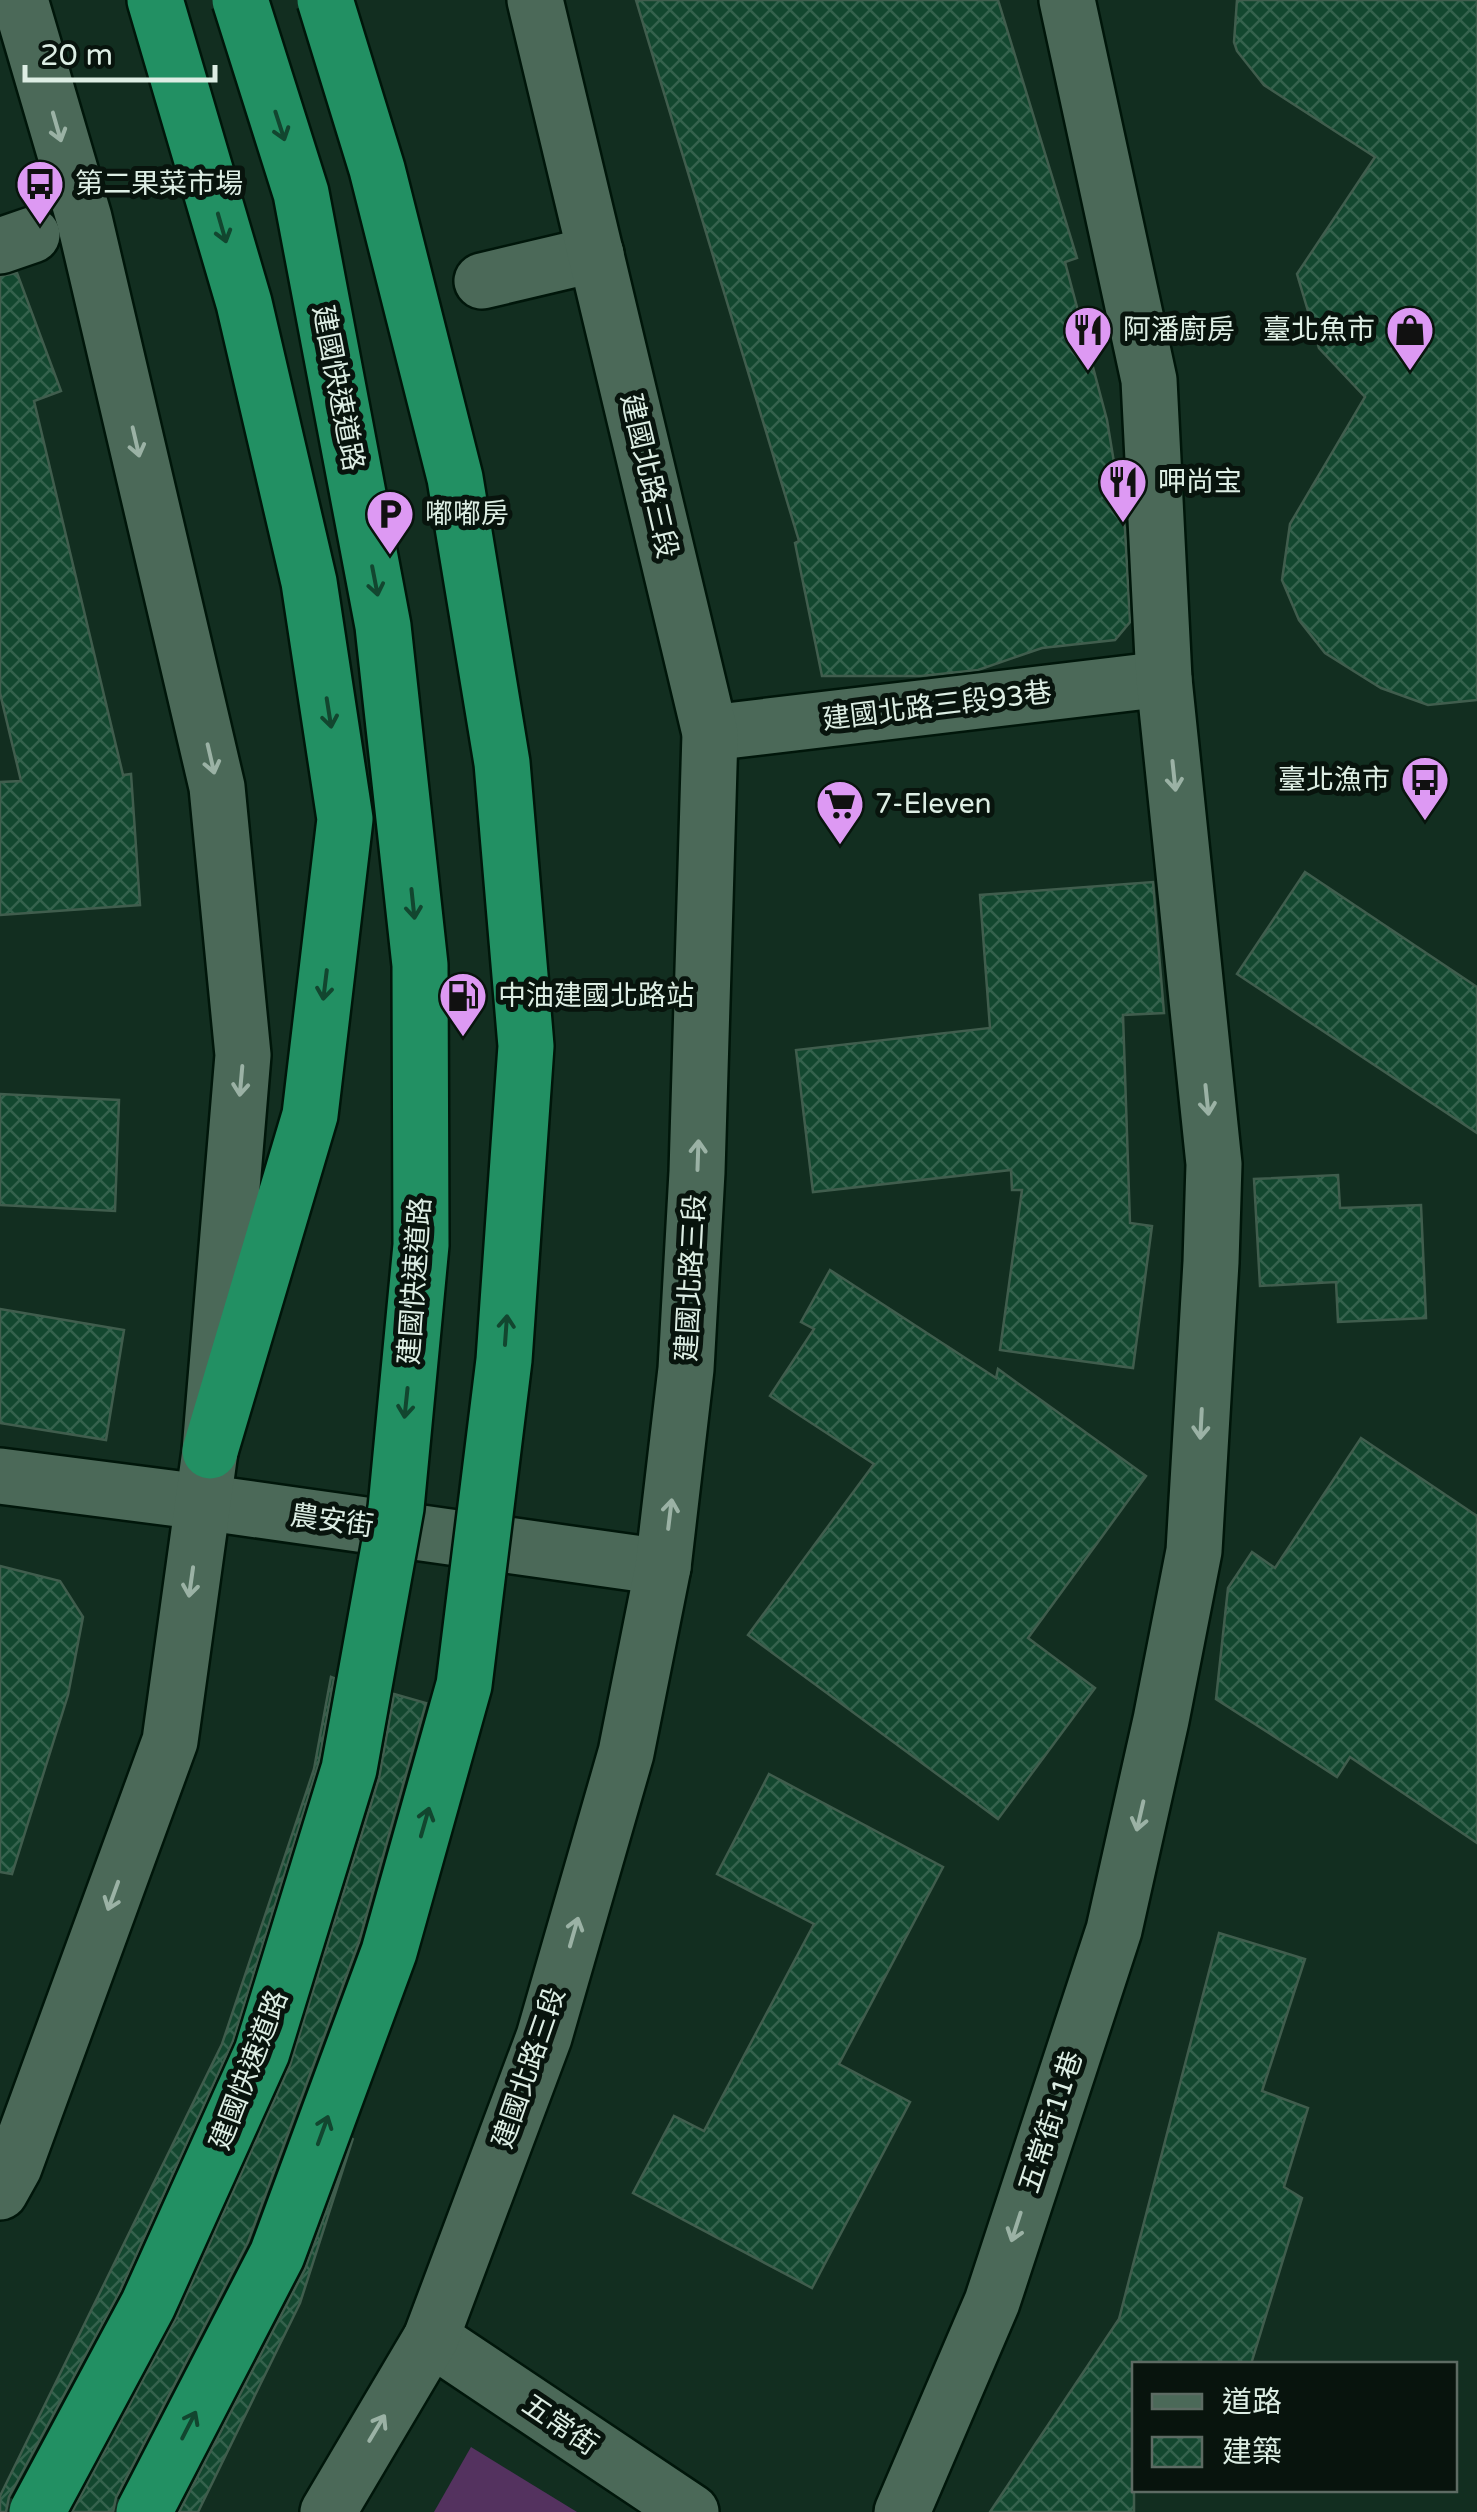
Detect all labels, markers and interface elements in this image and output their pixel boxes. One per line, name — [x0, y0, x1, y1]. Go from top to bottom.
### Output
scale bar — [25, 20, 215, 82]
text: 20 m — [40, 37, 113, 74]
one-way arrow — [272, 110, 290, 142]
one-way arrow — [49, 111, 67, 142]
bus stop icon: 第二果菜市場 — [14, 158, 66, 226]
place label: 第二果菜市場 — [75, 167, 243, 201]
one-way arrow — [214, 212, 232, 243]
street label: 建國快速道路 — [305, 302, 371, 474]
restaurant icon: 阿潘廚房 — [1062, 304, 1114, 372]
shop icon: 臺北魚市 — [1384, 304, 1436, 372]
place label: 阿潘廚房 — [1123, 313, 1235, 347]
place label: 臺北魚市 — [1263, 313, 1375, 347]
street label: 建國北路三段 — [614, 390, 684, 562]
one-way arrow — [128, 425, 146, 457]
restaurant icon: 呷尚宝 — [1097, 456, 1149, 524]
place label: 呷尚宝 — [1158, 465, 1242, 499]
parking icon: 嘟嘟房 — [364, 488, 416, 556]
place label: 嘟嘟房 — [425, 497, 509, 531]
one-way arrow — [366, 564, 385, 596]
street label: 建國北路三段93巷 — [820, 675, 1054, 737]
one-way arrow — [321, 696, 339, 728]
one-way arrow — [203, 742, 221, 774]
bus stop icon: 臺北漁市 — [1399, 754, 1451, 822]
one-way arrow — [1165, 760, 1184, 792]
place label: 臺北漁市 — [1278, 763, 1390, 797]
supermarket icon: 7-Eleven — [814, 778, 866, 846]
place label: 7-Eleven — [875, 787, 992, 821]
one-way arrow — [404, 887, 423, 919]
one-way arrow — [316, 968, 334, 1000]
fuel station icon: 中油建國北路站 — [437, 970, 489, 1038]
place label: 中油建國北路站 — [498, 979, 694, 1013]
one-way arrow — [232, 1065, 251, 1097]
one-way arrow — [1198, 1083, 1217, 1115]
one-way arrow — [688, 1140, 707, 1172]
street label: 建國北路三段 — [670, 1193, 712, 1363]
street label: 建國快速道路 — [392, 1196, 438, 1366]
one-way arrow — [497, 1314, 516, 1346]
one-way arrow — [396, 1386, 415, 1418]
one-way arrow — [1191, 1407, 1210, 1439]
street label: 農安街 — [288, 1498, 376, 1544]
one-way arrow — [661, 1498, 680, 1531]
one-way arrow — [181, 1566, 200, 1598]
one-way arrow — [1130, 1799, 1148, 1831]
one-way arrow — [417, 1807, 436, 1838]
one-way arrow — [103, 1879, 121, 1910]
one-way arrow — [566, 1917, 584, 1949]
street label: 建國北路三段 — [486, 1983, 572, 2153]
street label: 建國快速道路 — [203, 1985, 295, 2155]
street label: 五常街11巷 — [1012, 2047, 1090, 2197]
one-way arrow — [315, 2115, 333, 2146]
one-way arrow — [1006, 2211, 1024, 2242]
legend — [1132, 2362, 1457, 2492]
text: 道路 — [1222, 2384, 1282, 2421]
street label: 五常街 — [516, 2387, 604, 2463]
one-way arrow — [180, 2411, 199, 2441]
one-way arrow — [367, 2414, 387, 2443]
text: 建築 — [1222, 2434, 1282, 2471]

